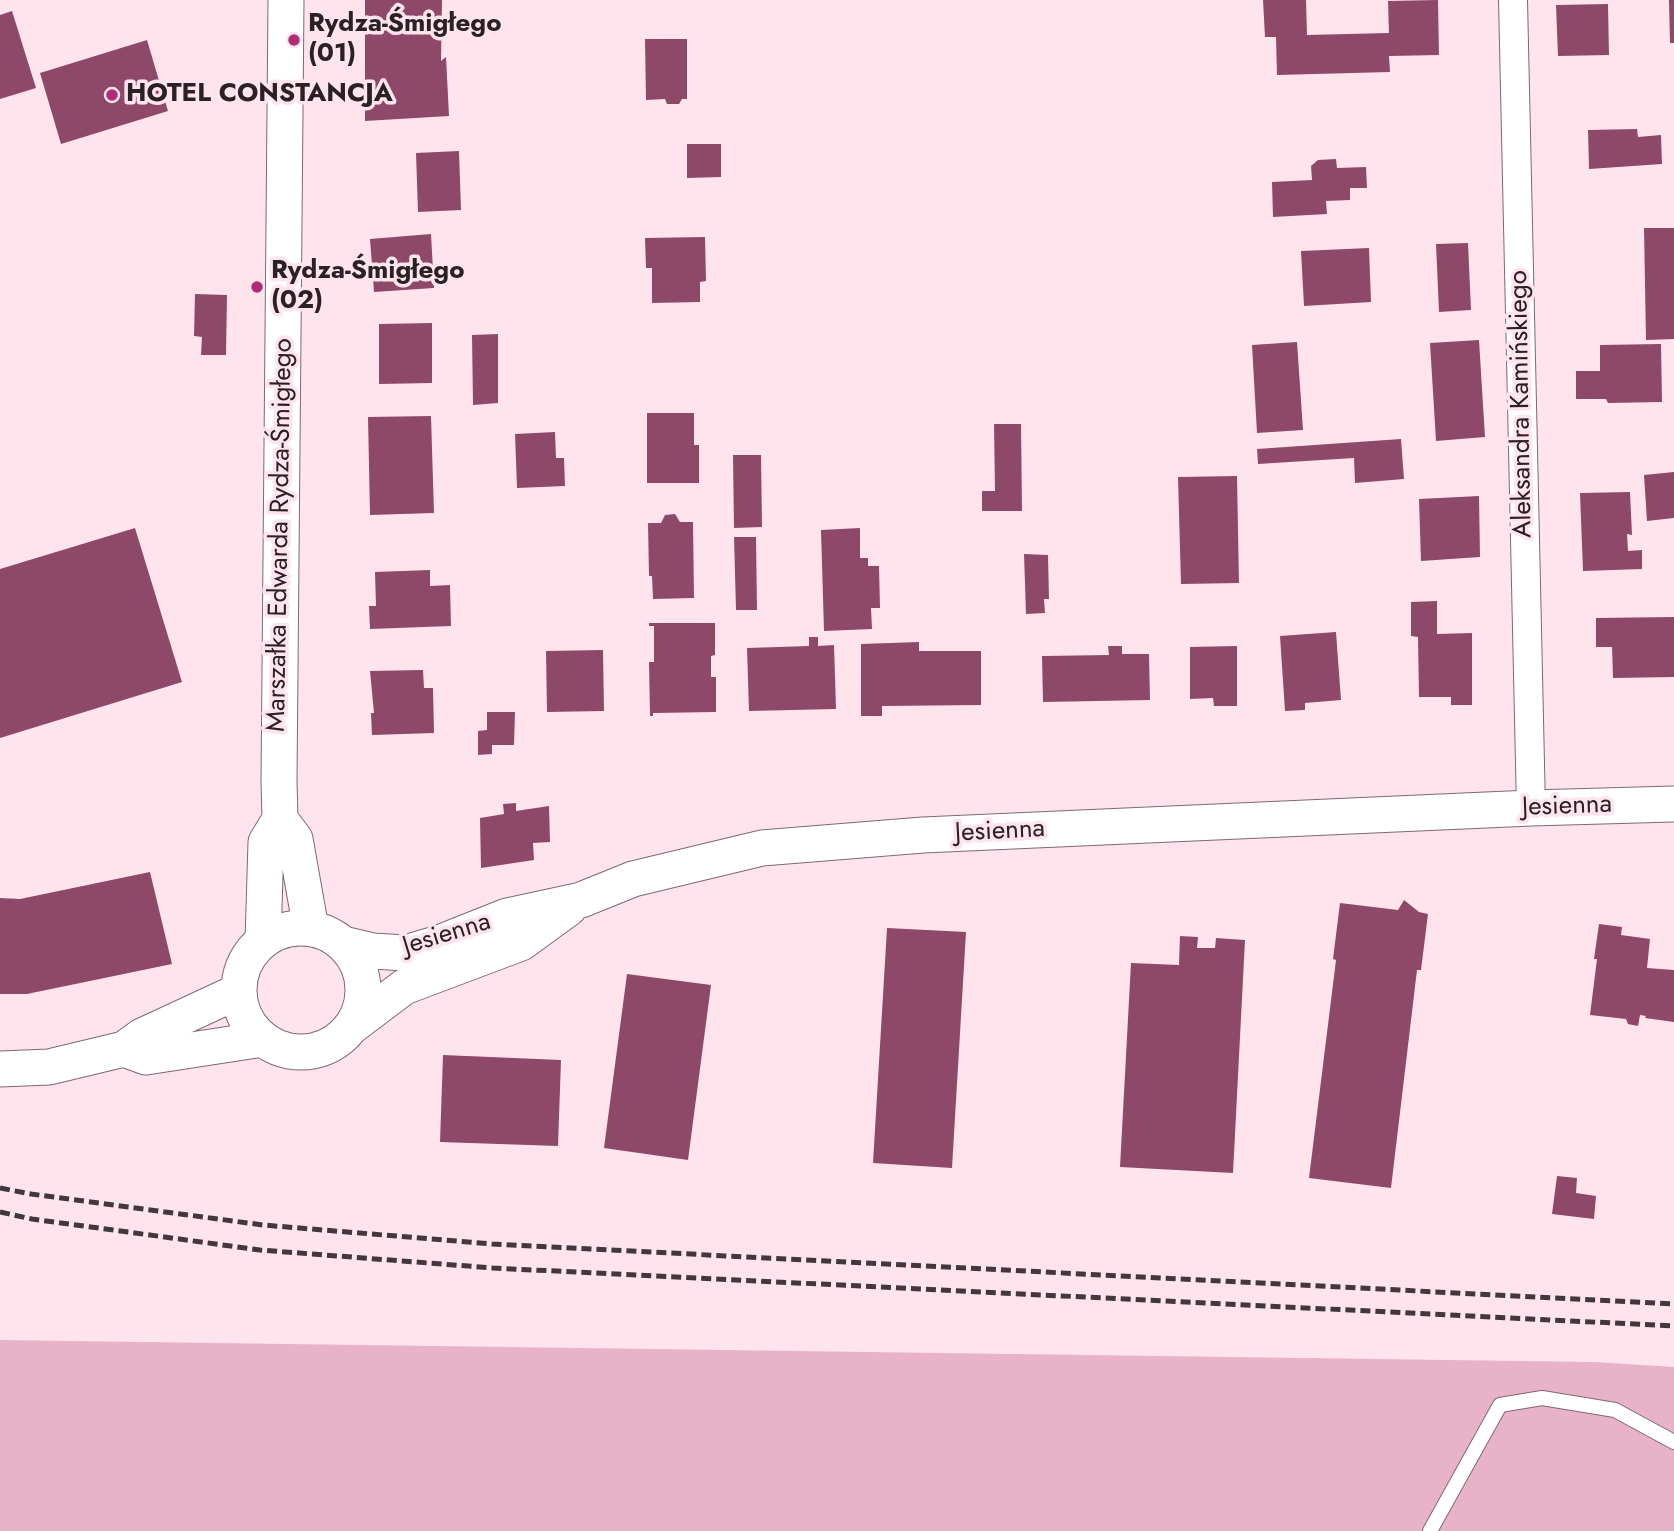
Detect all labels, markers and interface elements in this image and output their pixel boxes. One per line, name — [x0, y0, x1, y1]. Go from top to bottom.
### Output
place label: Rydza-Śmigłego (01) — [308, 9, 501, 70]
marker: Rydza-Śmigłego (01) — [286, 32, 302, 48]
place label: HOTEL CONSTANCJA — [126, 79, 393, 111]
marker: HOTEL CONSTANCJA — [104, 87, 120, 103]
place label: Rydza-Śmigłego (02) — [271, 256, 464, 318]
street label: Aleksandra Kamińskiego — [1504, 270, 1540, 538]
marker: Rydza-Śmigłego (02) — [249, 279, 265, 295]
street label: Marszałka Edwarda Rydza-Śmigłego — [262, 338, 300, 732]
street label: Jesienna — [1521, 790, 1613, 824]
street label: Jesienna — [954, 814, 1046, 850]
street label: Jesienna — [399, 907, 495, 963]

